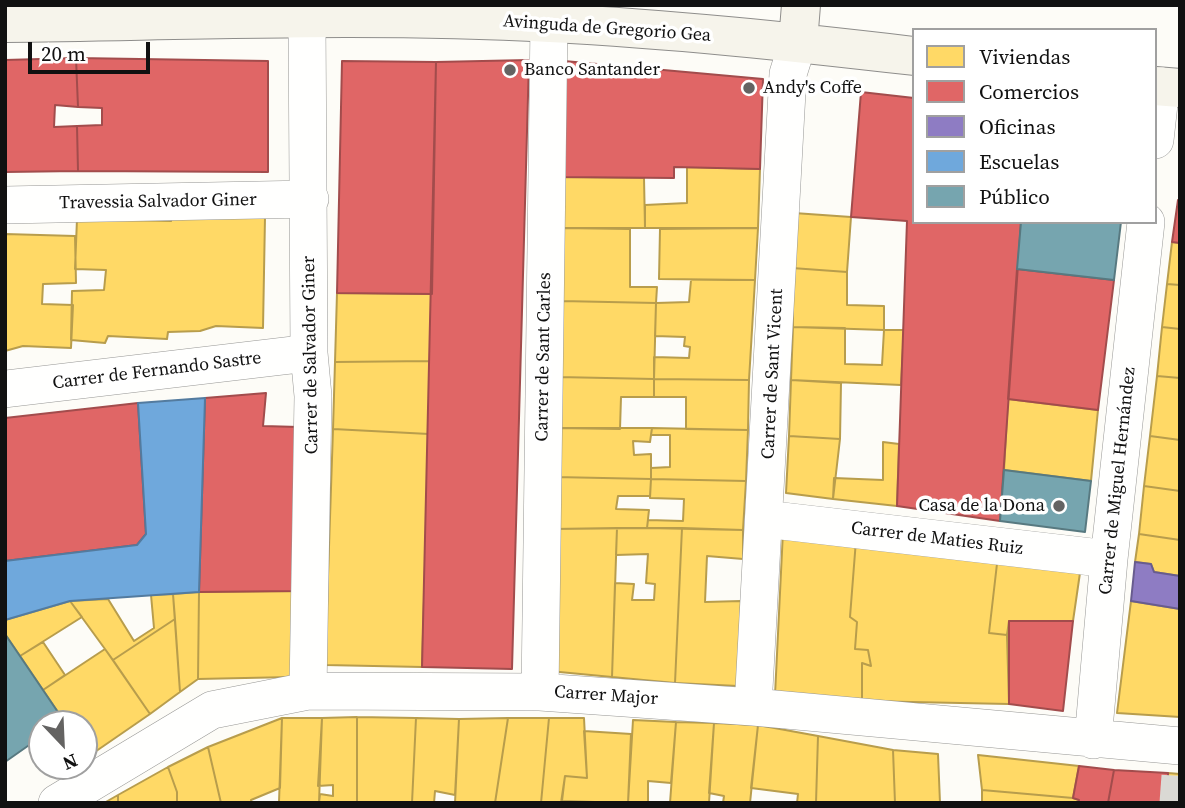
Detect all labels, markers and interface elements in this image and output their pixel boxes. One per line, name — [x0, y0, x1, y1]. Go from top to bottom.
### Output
street label: Avinguda de Gregorio Gea — [502, 11, 712, 47]
scale bar — [32, 28, 154, 72]
legend — [912, 28, 1157, 224]
text: 20 m — [41, 39, 86, 68]
text: Viviendas — [979, 42, 1070, 71]
place label: Banco Santander — [524, 59, 660, 81]
marker: Banco Santander — [502, 62, 518, 78]
place label: Andy's Coffe — [763, 77, 862, 99]
text: Comercios — [979, 77, 1079, 106]
marker: Andy's Coffe — [741, 80, 757, 96]
text: Oficinas — [979, 112, 1056, 141]
text: Escuelas — [979, 147, 1059, 176]
text: Público — [979, 182, 1050, 211]
street label: Travessia Salvador Giner — [59, 189, 257, 215]
street label: Carrer de Salvador Giner — [298, 255, 324, 455]
street label: Carrer de Sant Carles — [532, 272, 556, 442]
street label: Carrer de Sant Vicent — [758, 288, 788, 460]
street label: Carrer de Fernando Sastre — [51, 347, 263, 395]
street label: Carrer de Miguel Hernández — [1095, 366, 1141, 596]
place label: Casa de la Dona — [918, 495, 1045, 517]
marker: Casa de la Dona — [1051, 498, 1067, 514]
street label: Carrer de Maties Ruiz — [850, 518, 1024, 560]
street label: Carrer Major — [553, 682, 659, 710]
north arrow — [28, 710, 98, 780]
text: N — [59, 748, 82, 777]

